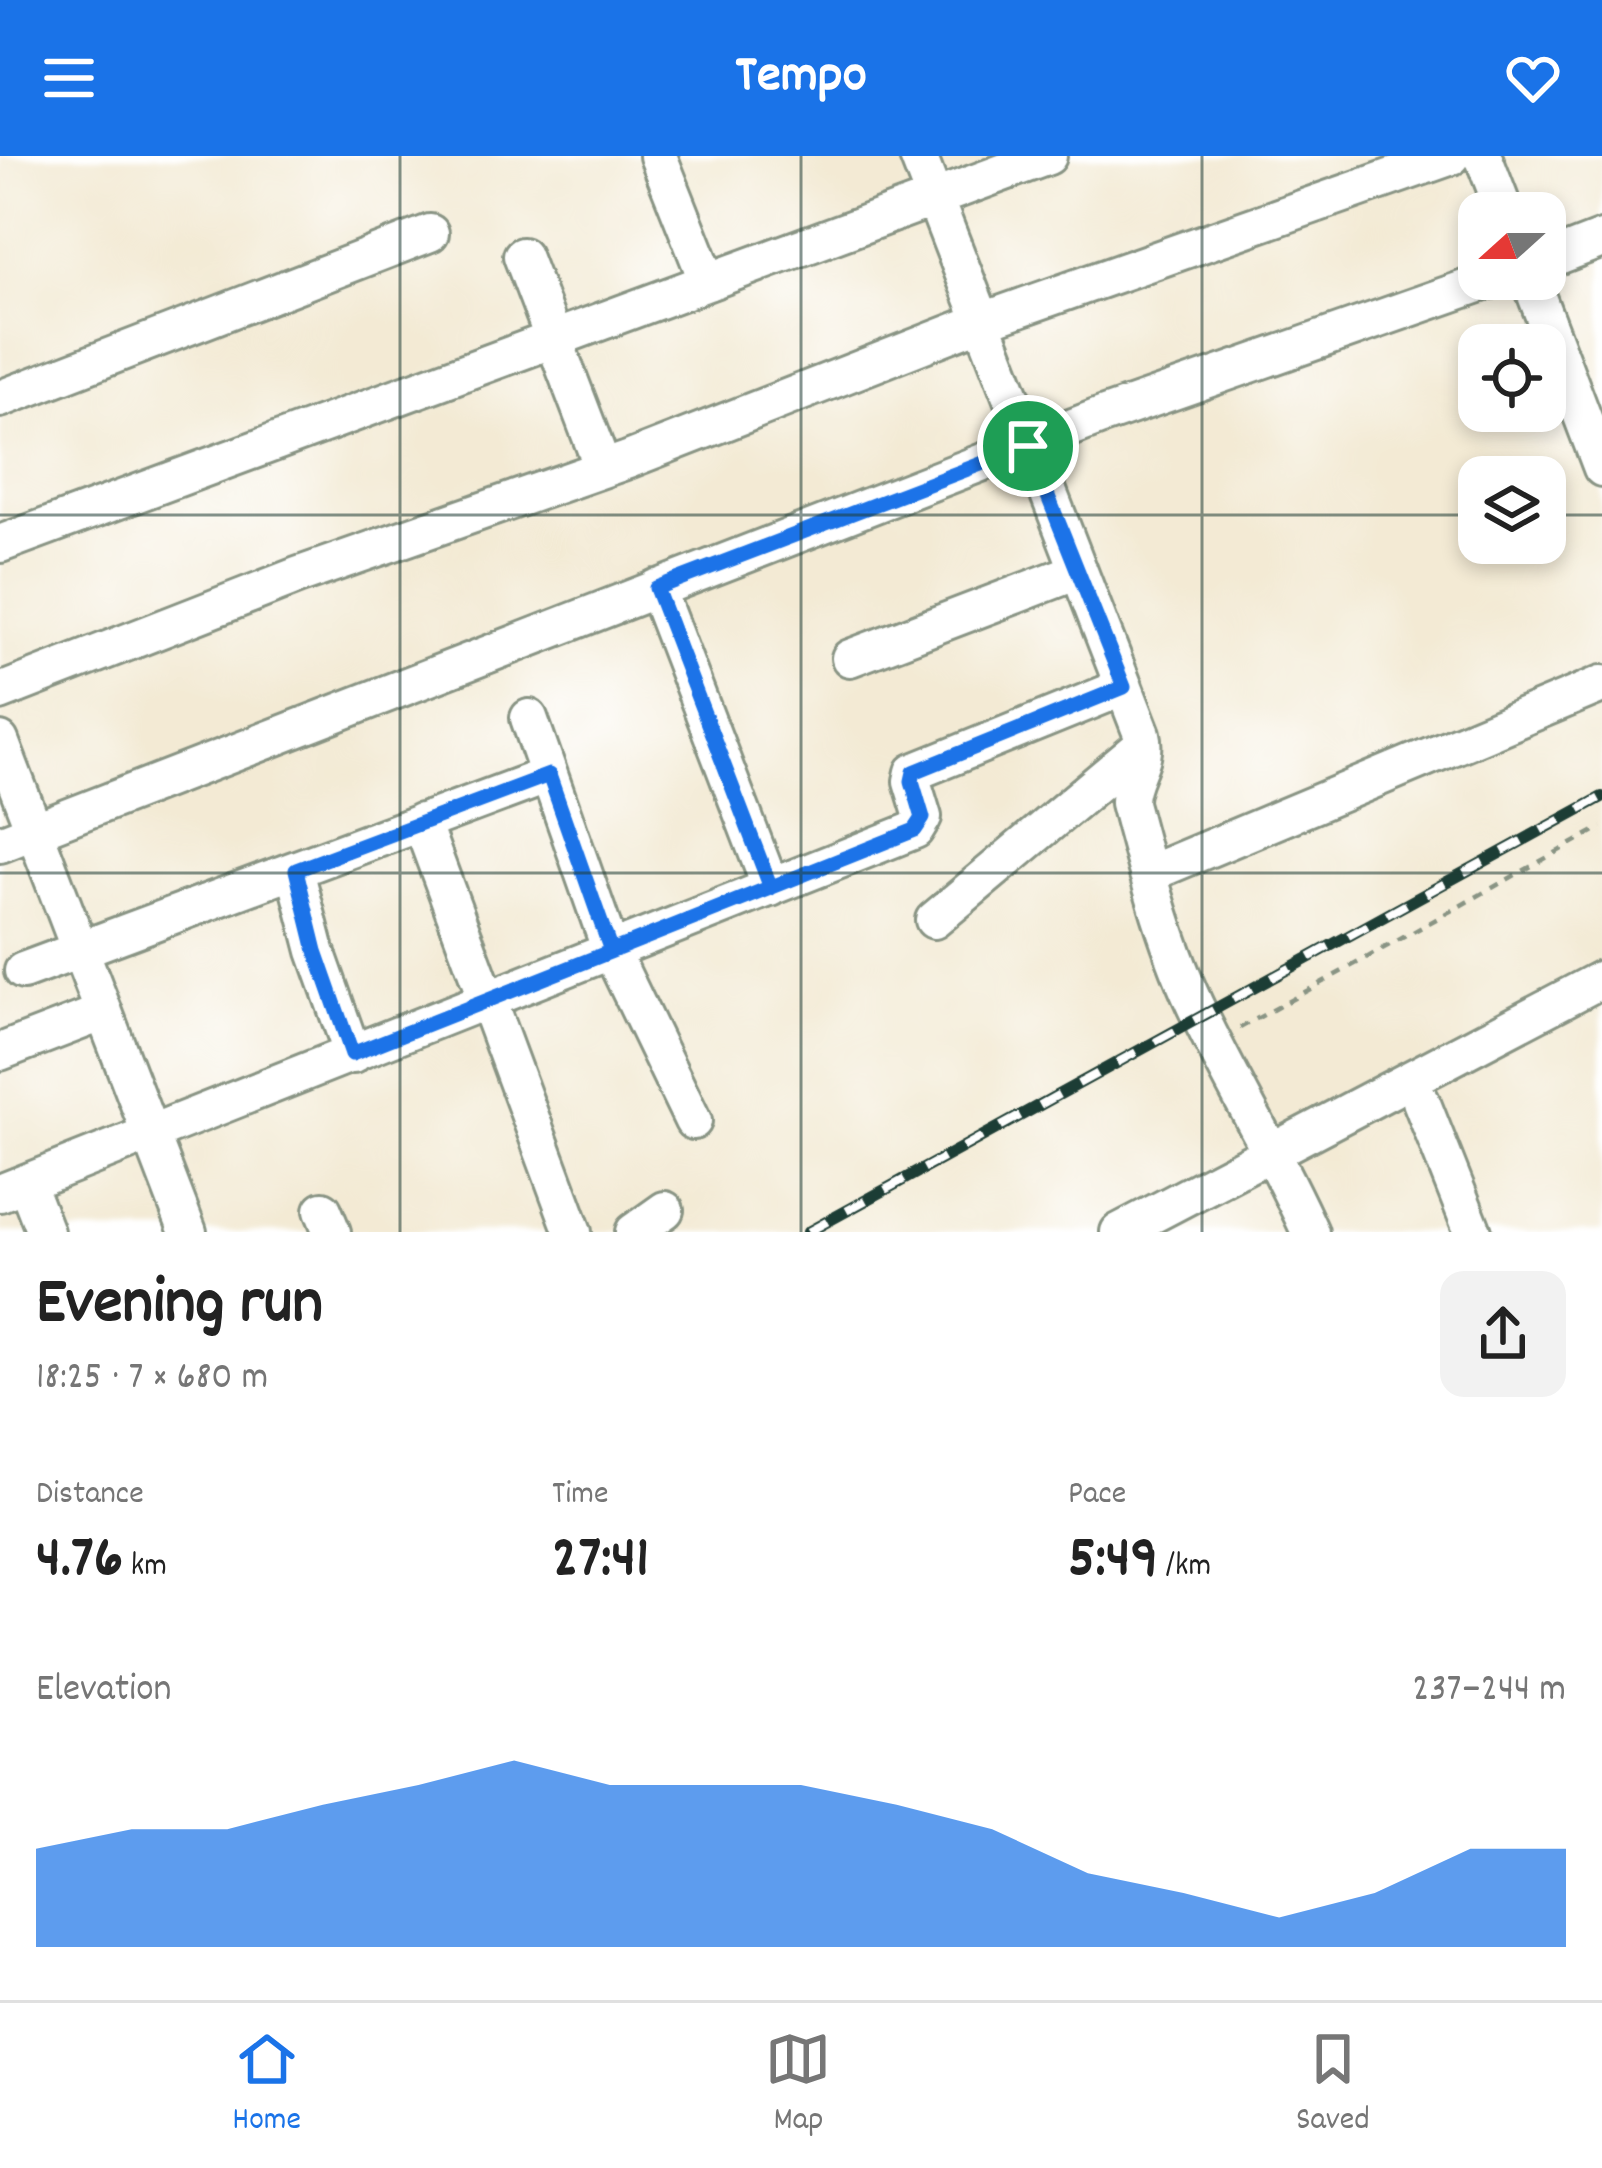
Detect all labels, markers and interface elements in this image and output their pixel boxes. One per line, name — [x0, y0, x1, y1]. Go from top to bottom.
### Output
text: Tempo — [735, 40, 867, 117]
icon: menu — [36, 45, 102, 111]
icon: heart — [1500, 45, 1566, 111]
north arrow — [1458, 192, 1566, 300]
map controls — [1458, 192, 1566, 564]
button: locate — [1458, 324, 1566, 432]
pin — [977, 395, 1079, 497]
icon: arrive — [995, 413, 1061, 479]
button: layers — [1458, 456, 1566, 564]
text: Evening run — [36, 1260, 323, 1354]
button: share — [1440, 1271, 1566, 1397]
text: 18:25 · 7 × 680 m — [36, 1352, 268, 1407]
text: Distance — [36, 1472, 144, 1519]
text: Time — [552, 1472, 608, 1519]
text: Pace — [1068, 1472, 1126, 1519]
text: 4.76 — [36, 1519, 123, 1605]
text: 27:41 — [552, 1519, 649, 1605]
text: 5:49 — [1068, 1519, 1158, 1605]
text: km — [123, 1544, 167, 1591]
text: /km — [1158, 1544, 1211, 1591]
text: Elevation — [36, 1664, 172, 1719]
text: 237–244 m — [1412, 1664, 1566, 1719]
tab: Home — [232, 2026, 301, 2145]
tab: Map — [765, 2026, 831, 2145]
tab: Saved — [1296, 2026, 1370, 2145]

